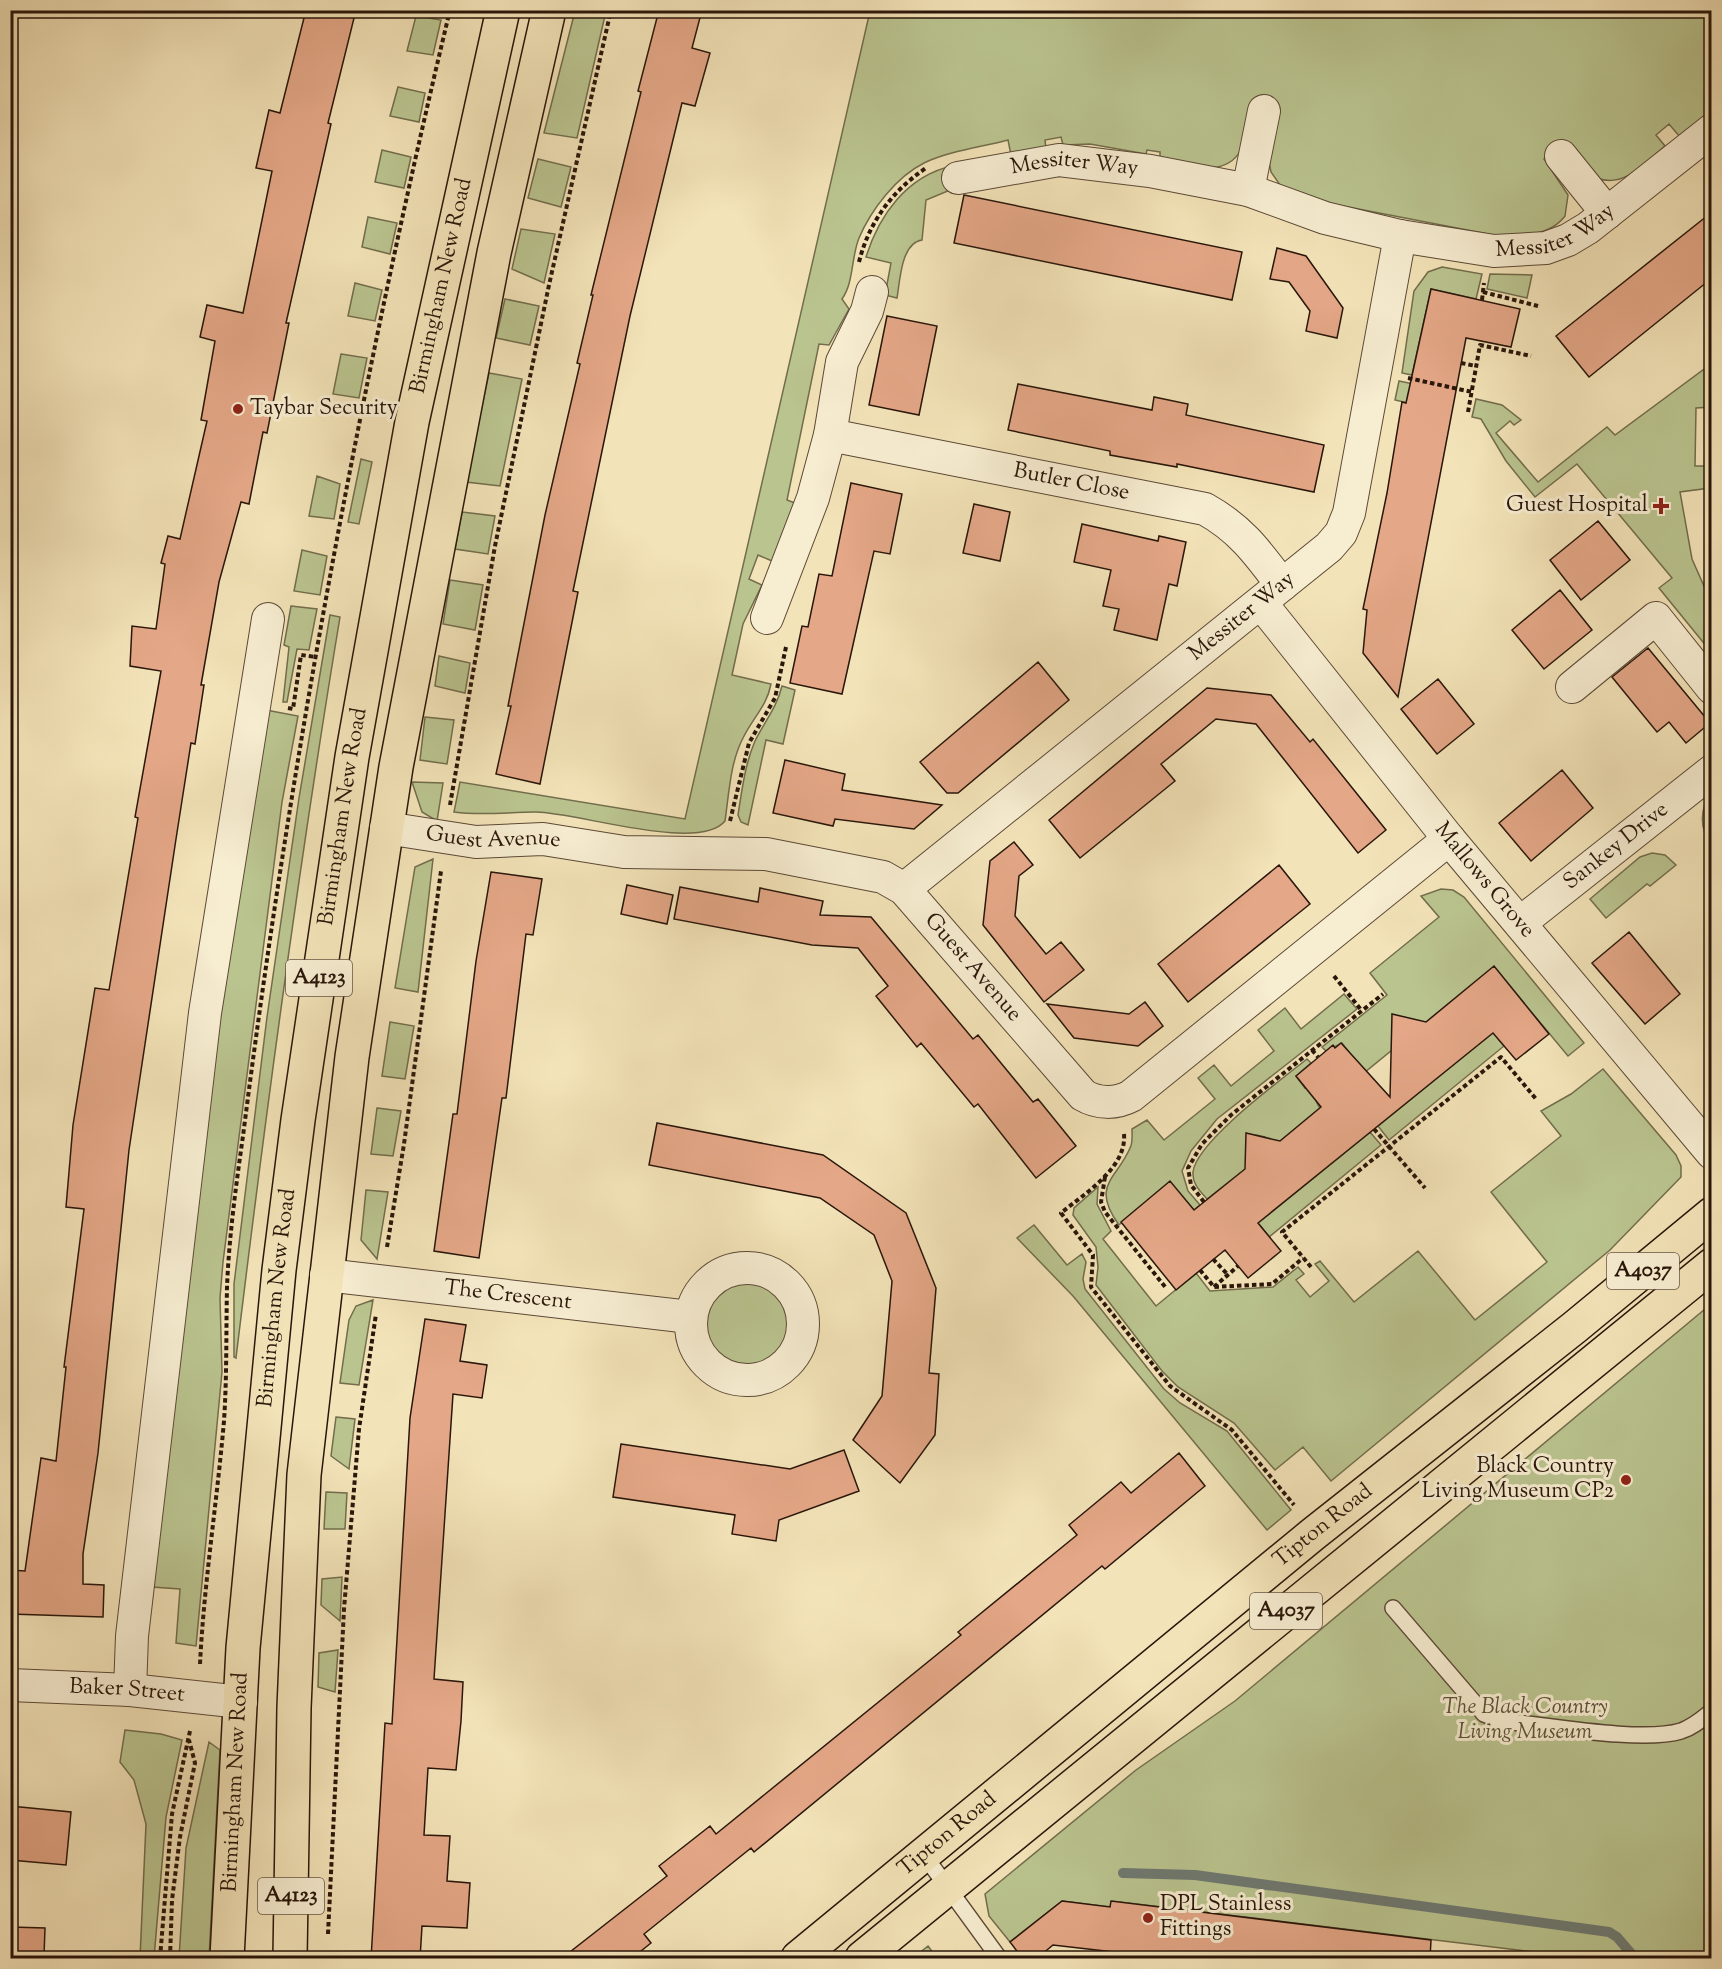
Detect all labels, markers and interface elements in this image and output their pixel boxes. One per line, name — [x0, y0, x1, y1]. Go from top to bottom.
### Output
street label: Messiter Way — [1008, 144, 1140, 185]
street label: Birmingham New Road — [403, 175, 481, 397]
street label: Messiter Way — [1495, 196, 1622, 267]
place label: Taybar Security — [250, 393, 398, 425]
marker: Taybar Security — [231, 402, 245, 416]
street label: Butler Close — [1010, 456, 1132, 510]
place label: Guest Hospital — [1506, 490, 1648, 522]
marker: Guest Hospital — [1652, 497, 1670, 515]
street label: Messiter Way — [1182, 564, 1302, 670]
street label: Birmingham New Road — [311, 705, 377, 928]
street label: Sankey Drive — [1557, 795, 1676, 898]
street label: Mallows Grove — [1426, 816, 1542, 945]
street label: Guest Avenue — [423, 818, 563, 858]
street label: Guest Avenue — [916, 906, 1029, 1029]
road number: A4123 — [286, 960, 352, 996]
street label: Birmingham New Road — [250, 1187, 305, 1409]
road number: A4037 — [1607, 1253, 1679, 1289]
street label: The Crescent — [442, 1273, 574, 1319]
place label: Black Country Living Museum CP2 — [1422, 1451, 1614, 1508]
marker: Black Country Living Museum CP2 — [1619, 1473, 1633, 1487]
street label: Tipton Road — [1267, 1477, 1380, 1576]
road number: A4037 — [1250, 1593, 1322, 1629]
street label: Baker Street — [68, 1671, 187, 1712]
street label: Birmingham New Road — [214, 1672, 258, 1893]
park label: The Black Country Living Museum — [1442, 1692, 1608, 1749]
street label: Tipton Road — [892, 1784, 1004, 1885]
road number: A4123 — [258, 1878, 324, 1914]
place label: DPL Stainless Fittings — [1160, 1889, 1291, 1946]
marker: DPL Stainless Fittings — [1141, 1911, 1155, 1925]

